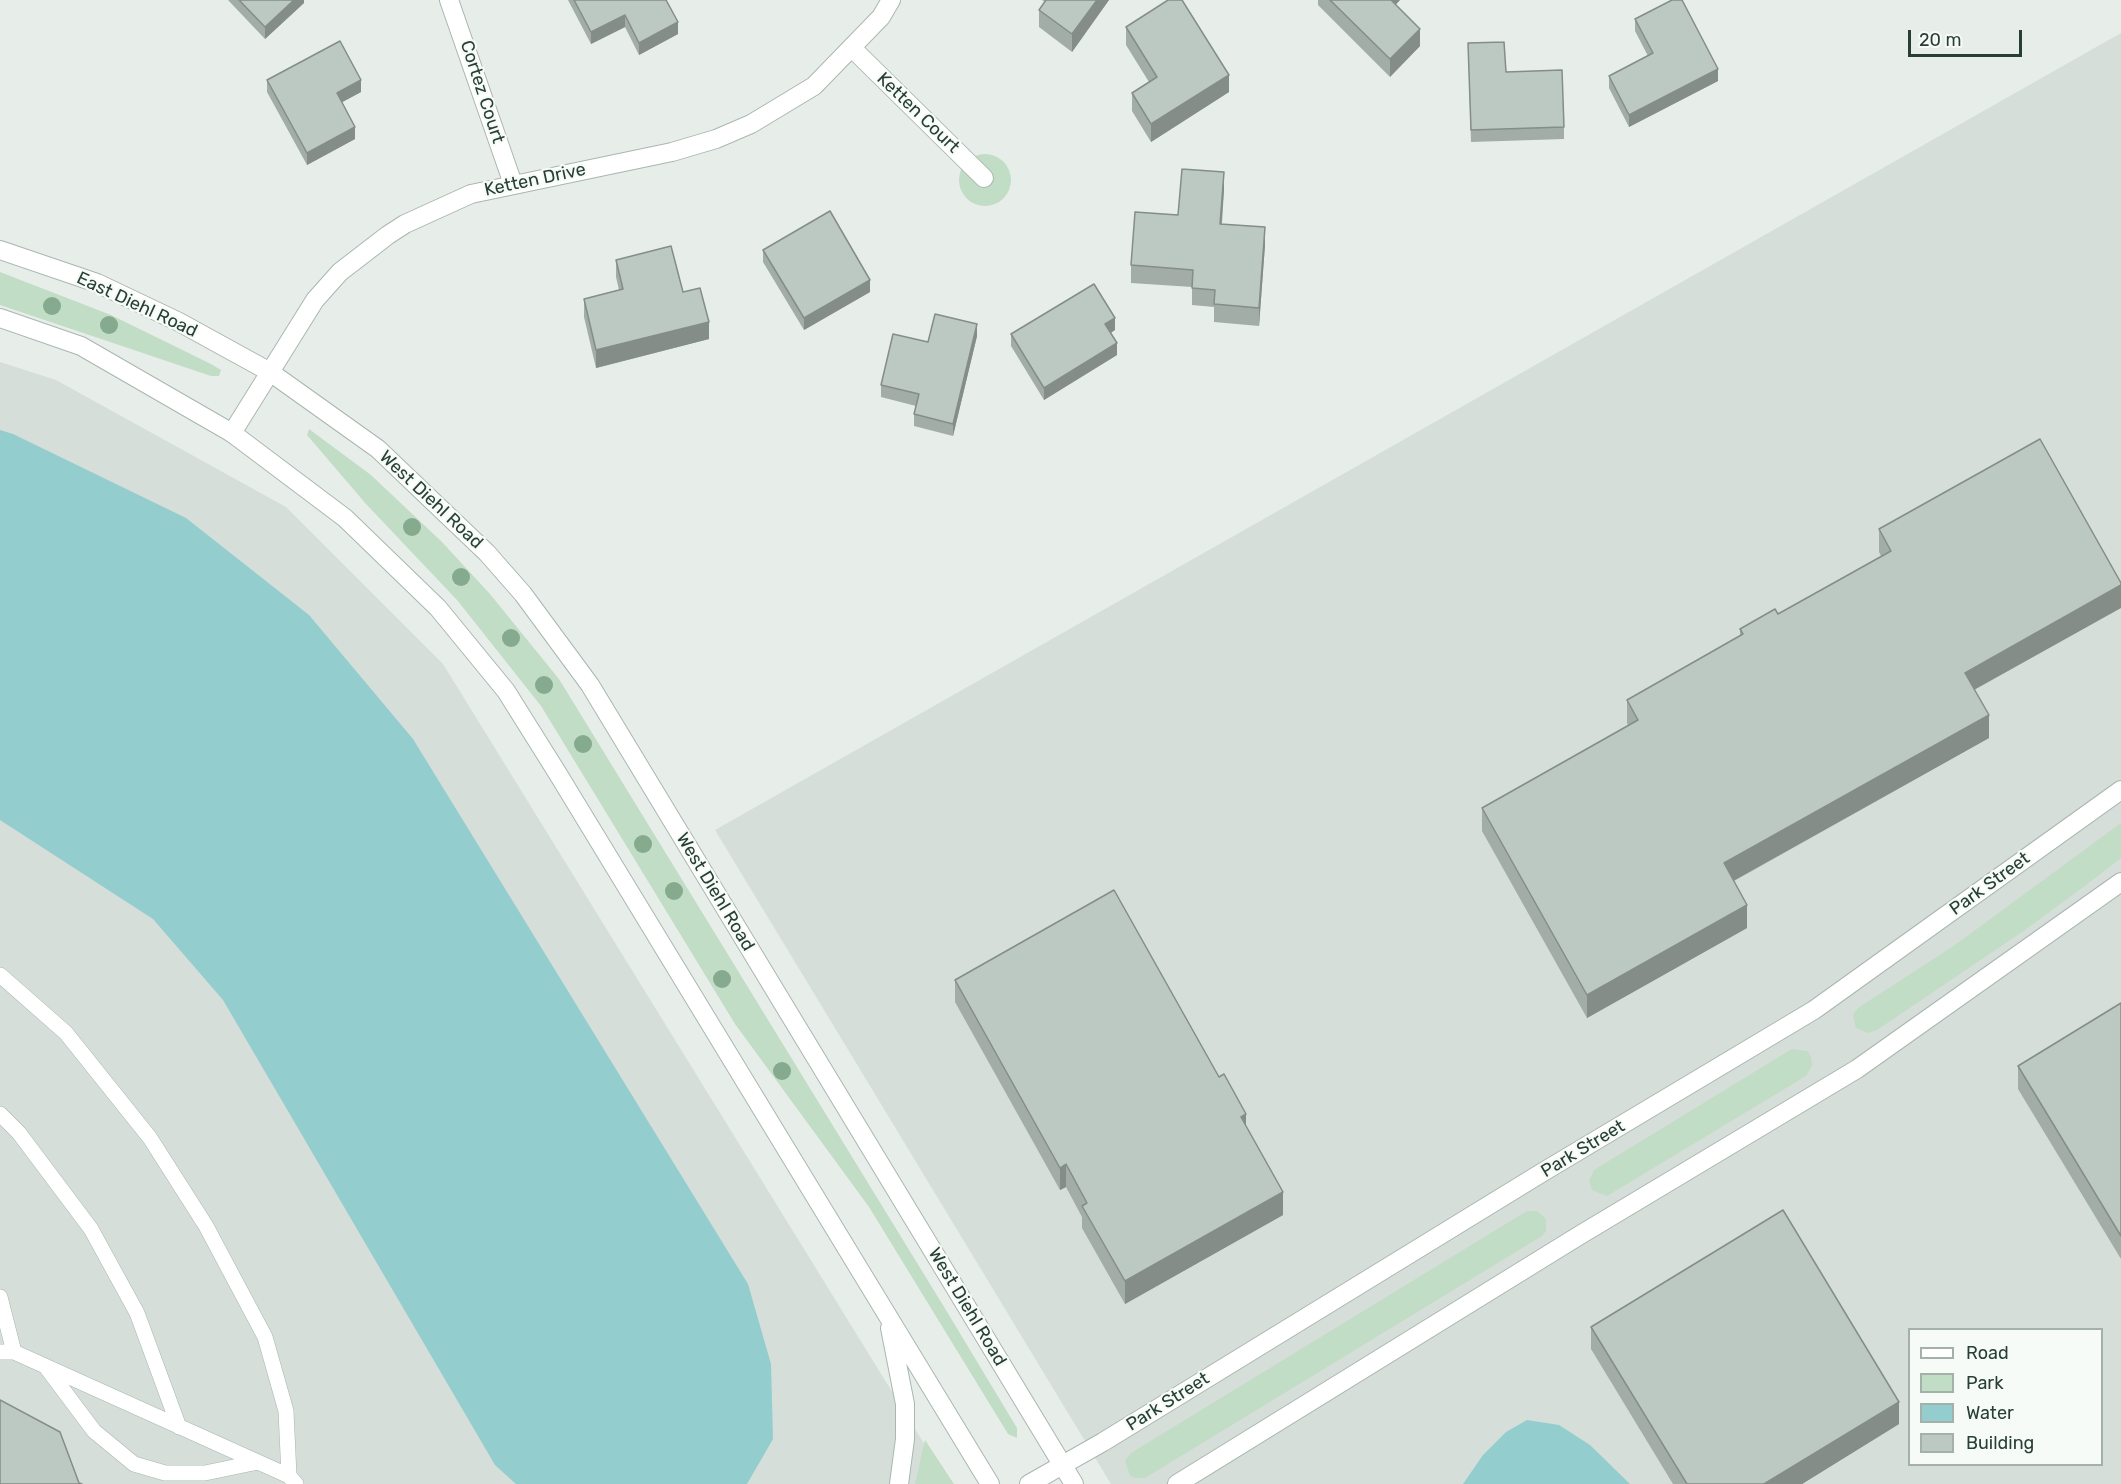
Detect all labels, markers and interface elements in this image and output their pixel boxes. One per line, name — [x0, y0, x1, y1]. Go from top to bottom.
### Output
scale bar — [1911, 18, 2025, 56]
text: 20 m — [1919, 29, 1961, 51]
street label: Cortez Court — [455, 38, 509, 146]
street label: Ketten Court — [872, 68, 964, 158]
street label: Ketten Drive — [482, 159, 588, 201]
street label: East Diehl Road — [73, 268, 201, 342]
street label: West Diehl Road — [375, 446, 487, 554]
street label: West Diehl Road — [671, 829, 759, 955]
street label: Park Street — [1946, 848, 2034, 920]
street label: Park Street — [1537, 1116, 1629, 1182]
street label: West Diehl Road — [923, 1244, 1011, 1370]
legend — [1908, 1328, 2103, 1466]
text: Road — [1966, 1342, 2009, 1364]
street label: Park Street — [1122, 1368, 1214, 1436]
text: Park — [1966, 1372, 2003, 1394]
text: Water — [1966, 1402, 2014, 1424]
text: Building — [1966, 1432, 2034, 1454]

